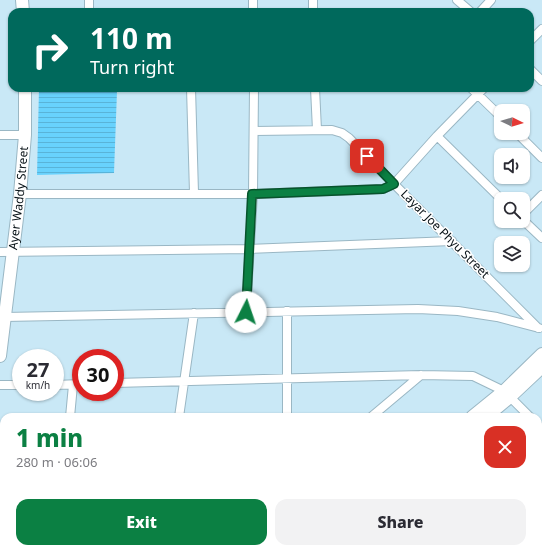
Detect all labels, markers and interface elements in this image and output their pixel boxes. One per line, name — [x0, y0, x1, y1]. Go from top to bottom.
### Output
text: 110 m — [90, 19, 173, 57]
icon: right — [24, 24, 76, 76]
text: Turn right — [90, 55, 174, 79]
north arrow — [494, 104, 530, 140]
map controls — [494, 104, 530, 272]
pin — [350, 139, 384, 173]
street label: Ayer Waddy Street — [4, 145, 32, 251]
icon: arrive — [356, 145, 378, 167]
button: sound — [494, 148, 530, 184]
street label: Layar Joe Phyu Street — [397, 185, 494, 282]
button: search — [494, 192, 530, 228]
button: layers — [494, 236, 530, 272]
position arrow — [225, 291, 267, 333]
speed limit sign: 30 — [72, 349, 124, 401]
text: 27 — [27, 356, 49, 383]
text: km/h — [26, 378, 50, 392]
text: 1 min — [16, 421, 83, 454]
button: close — [484, 426, 526, 468]
text: 280 m · 06:06 — [16, 453, 97, 471]
button: Exit — [16, 499, 267, 545]
button: Share — [275, 499, 526, 545]

